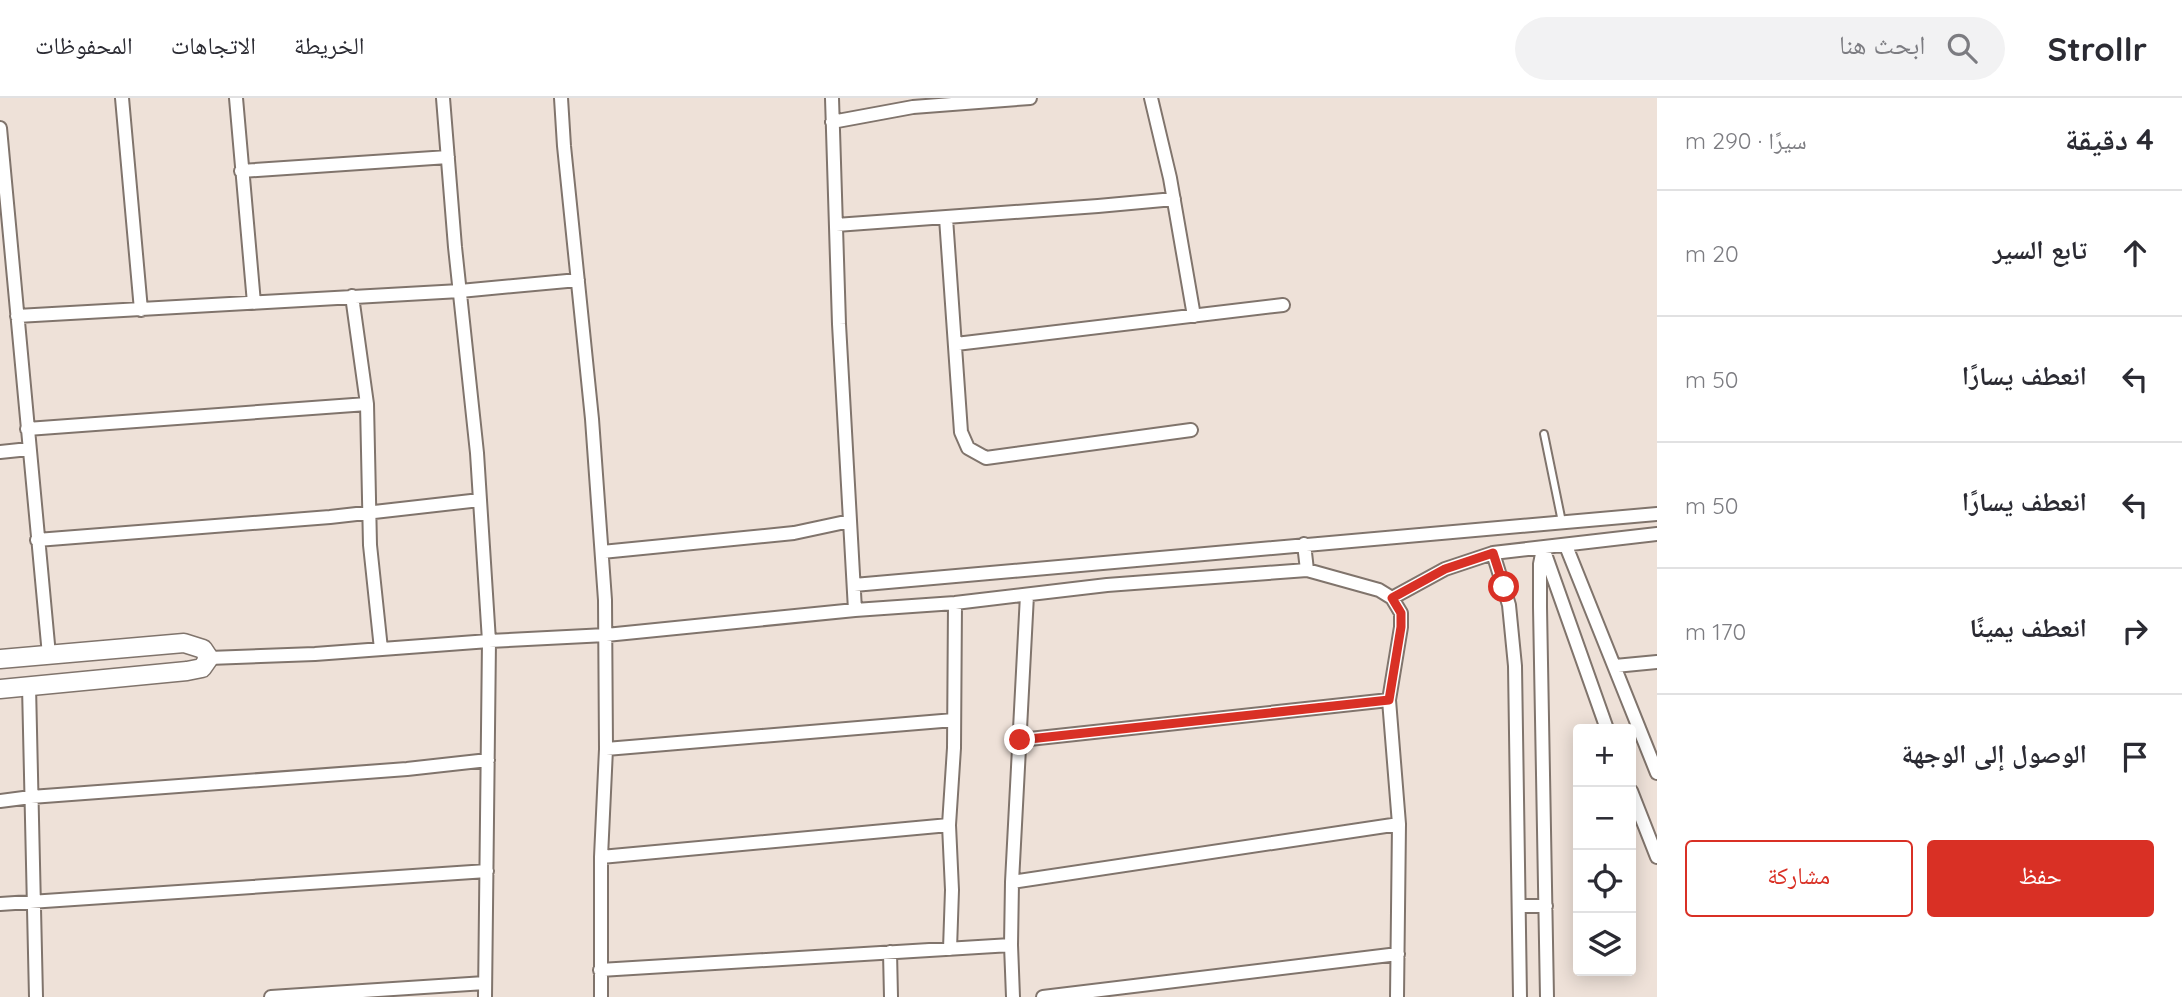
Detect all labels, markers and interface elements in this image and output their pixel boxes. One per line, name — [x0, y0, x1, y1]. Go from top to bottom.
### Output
search box — [1515, 17, 2005, 80]
text: ابحث هنا — [1839, 28, 1925, 61]
text: Strollr — [2047, 28, 2147, 69]
icon: search — [1943, 29, 1981, 67]
text: المحفوظات — [35, 30, 133, 60]
text: الاتجاهات — [171, 30, 256, 60]
text: الخريطة — [294, 30, 365, 60]
text: 4 دقيقة — [2065, 120, 2154, 158]
text: سيرًا · 290 m — [1685, 126, 1807, 155]
text: تابع السير — [1993, 233, 2087, 266]
icon: ahead — [2116, 234, 2154, 272]
text: 20 m — [1685, 239, 1739, 268]
text: انعطف يسارًا — [1962, 359, 2087, 392]
icon: left — [2116, 360, 2154, 398]
text: 50 m — [1685, 365, 1739, 394]
text: انعطف يسارًا — [1962, 485, 2087, 518]
icon: left — [2116, 486, 2154, 524]
text: 50 m — [1685, 491, 1739, 520]
route start — [1488, 571, 1519, 602]
text: انعطف يمينًا — [1969, 611, 2087, 644]
icon: right — [2116, 612, 2154, 650]
text: 170 m — [1685, 617, 1746, 646]
route end — [1004, 724, 1035, 755]
map controls — [1573, 724, 1636, 976]
button: + — [1573, 724, 1636, 787]
text: الوصول إلى الوجهة — [1901, 737, 2087, 770]
icon: arrive — [2116, 738, 2154, 776]
button: − — [1573, 787, 1636, 850]
button: مشاركة — [1685, 840, 1913, 917]
button: حفظ — [1927, 840, 2154, 917]
button: locate — [1573, 850, 1636, 913]
button: layers — [1573, 913, 1636, 976]

